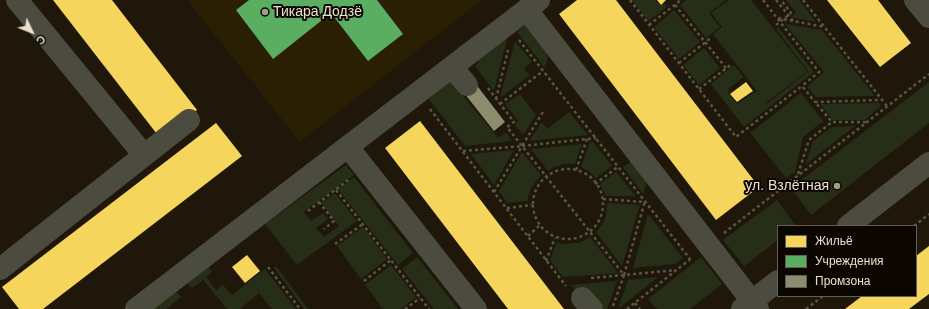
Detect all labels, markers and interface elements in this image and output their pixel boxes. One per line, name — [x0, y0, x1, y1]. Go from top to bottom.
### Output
place label: Тикара Додзё — [273, 4, 362, 20]
marker: Тикара Додзё — [260, 7, 270, 17]
north arrow — [12, 12, 52, 52]
text: С — [34, 33, 48, 47]
place label: ул. Взлётная — [745, 178, 829, 194]
marker: ул. Взлётная — [832, 181, 842, 191]
legend — [777, 225, 917, 297]
text: Жильё — [815, 234, 853, 248]
text: Учреждения — [815, 254, 884, 268]
text: Промзона — [815, 274, 870, 288]

